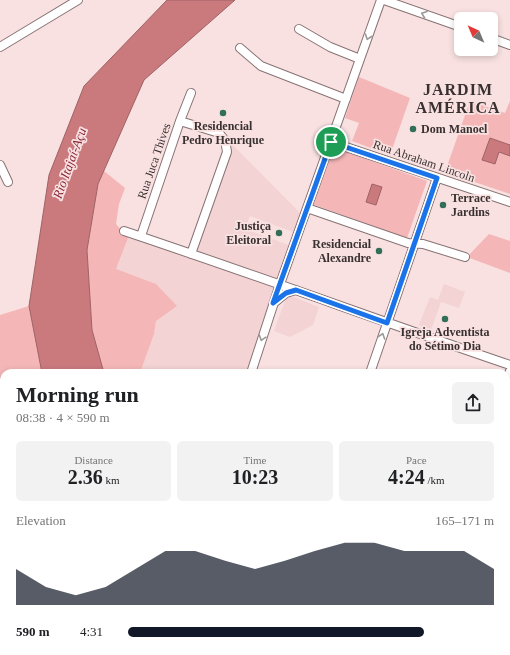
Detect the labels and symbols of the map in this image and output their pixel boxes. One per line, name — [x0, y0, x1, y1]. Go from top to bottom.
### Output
one-way arrow — [421, 11, 428, 19]
north arrow — [454, 12, 498, 56]
one-way arrow — [364, 33, 373, 40]
district label: JARDIM AMÉRICA — [415, 81, 501, 116]
marker: Residencial Pedro Henrique — [218, 108, 228, 118]
place label: Residencial Pedro Henrique — [182, 119, 265, 147]
street label: Rua Juca Thives — [135, 121, 174, 201]
place label: Dom Manoel — [421, 122, 488, 136]
marker: Dom Manoel — [408, 124, 418, 134]
water label: Rio Itajaí-Açu — [49, 125, 89, 201]
pin — [314, 125, 348, 159]
street label: Rua Abraham Lincoln — [371, 137, 477, 185]
place label: Terrace Jardins — [451, 191, 491, 219]
marker: Terrace Jardins — [438, 200, 448, 210]
place label: Justiça Eleitoral — [226, 219, 272, 247]
marker: Justiça Eleitoral — [274, 228, 284, 238]
place label: Residencial Alexandre — [312, 237, 372, 265]
marker: Residencial Alexandre — [374, 246, 384, 256]
marker: Igreja Adventista do Sétimo Dia — [440, 314, 450, 324]
place label: Igreja Adventista do Sétimo Dia — [401, 325, 489, 353]
one-way arrow — [378, 333, 386, 340]
one-way arrow — [258, 334, 267, 341]

